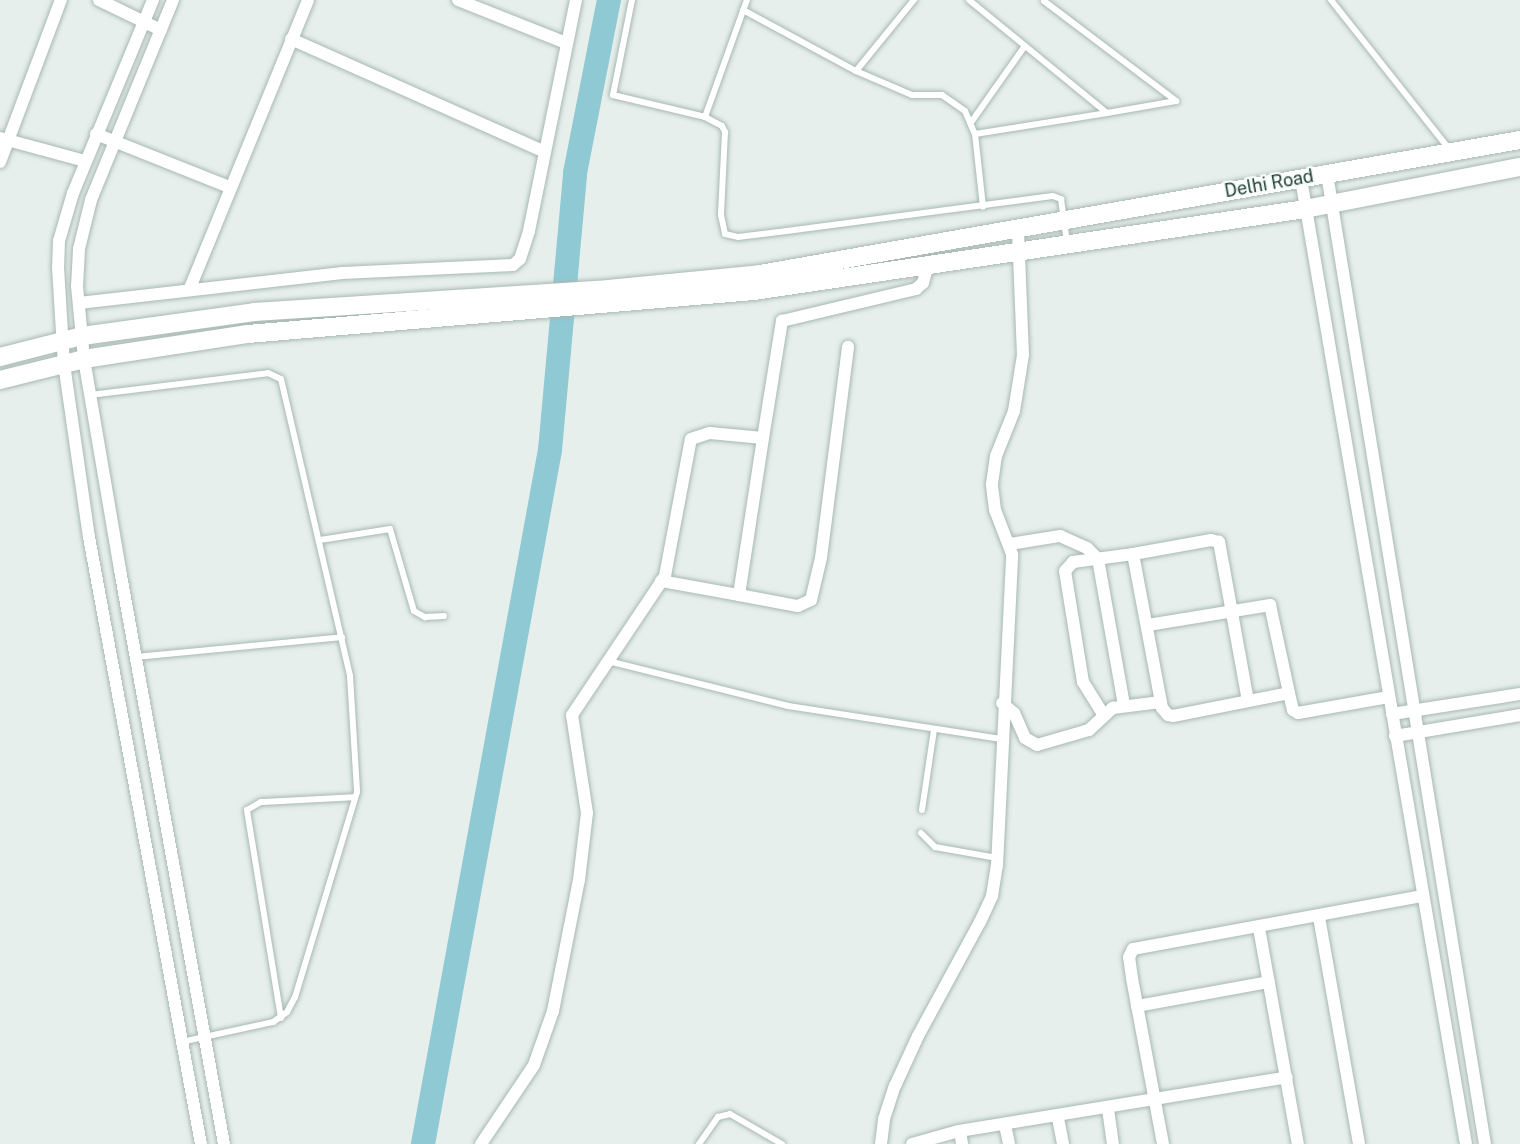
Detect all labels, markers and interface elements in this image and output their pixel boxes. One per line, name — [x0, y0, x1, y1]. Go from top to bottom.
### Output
street label: Delhi Road — [1223, 166, 1315, 202]

